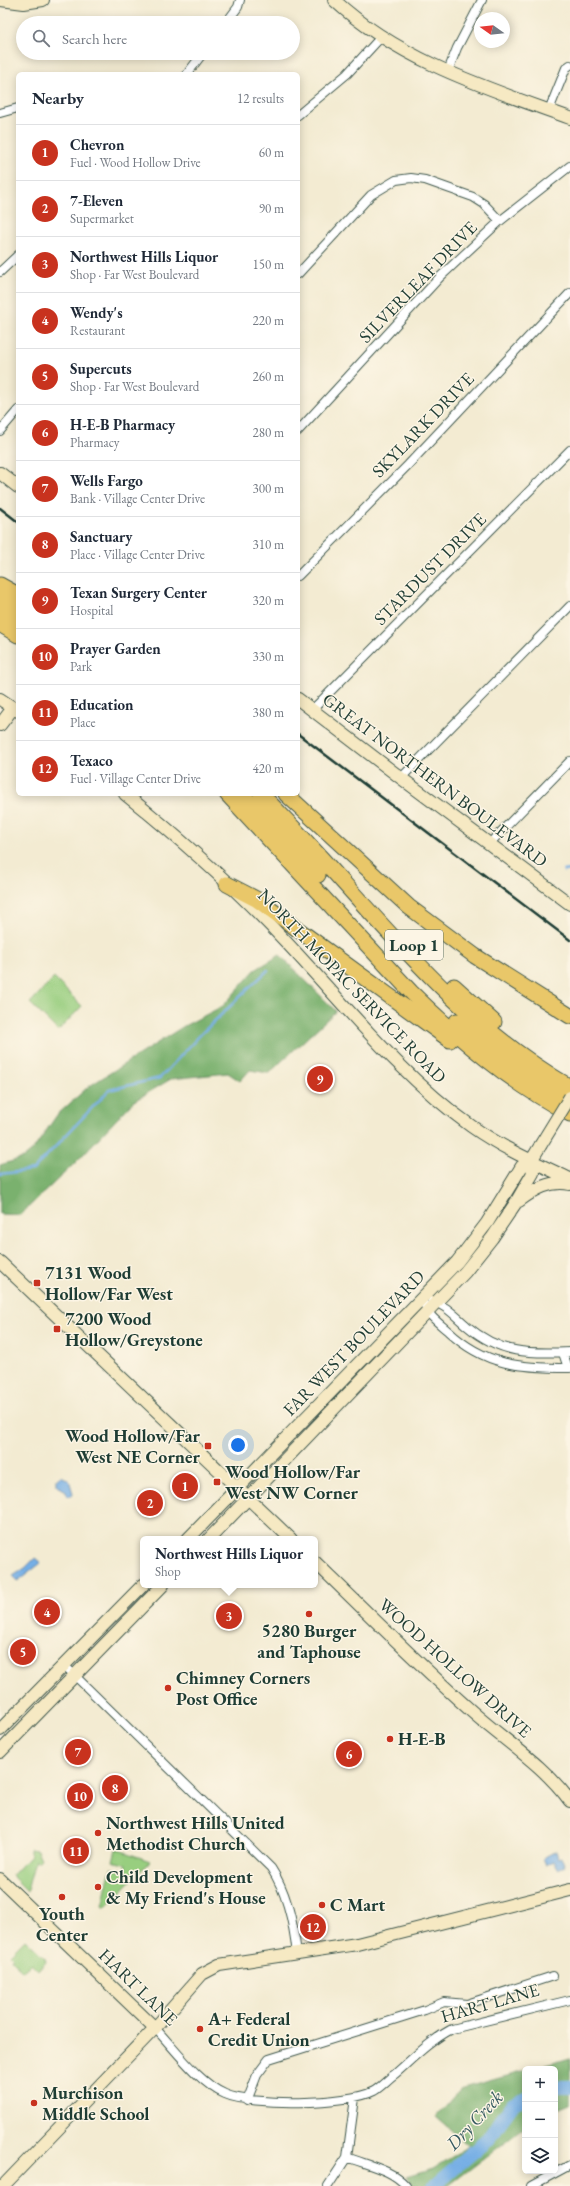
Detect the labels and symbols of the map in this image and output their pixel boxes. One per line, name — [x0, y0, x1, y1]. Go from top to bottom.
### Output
north arrow — [474, 12, 510, 48]
street label: SILVERLEAF DRIVE — [354, 216, 482, 347]
street label: SKYLARK DRIVE — [367, 367, 479, 482]
street label: STARDUST DRIVE — [369, 508, 491, 630]
street label: GREAT NORTHERN BOULEVARD — [318, 687, 552, 872]
street label: NORTH MOPAC SERVICE ROAD — [253, 883, 452, 1088]
road number: Loop 1 — [385, 930, 443, 960]
pin: 9 — [307, 1064, 333, 1094]
place label: 7131 Wood Hollow/Far West — [45, 1261, 173, 1305]
street label: FAR WEST BOULEVARD — [278, 1265, 429, 1421]
marker: 7131 Wood Hollow/Far West — [32, 1278, 42, 1288]
place label: 7200 Wood Hollow/Greystone — [65, 1307, 203, 1351]
marker: 7200 Wood Hollow/Greystone — [52, 1324, 62, 1334]
place label: Wood Hollow/Far West NE Corner — [65, 1424, 201, 1468]
your location — [228, 1435, 248, 1455]
marker: Wood Hollow/Far West NE Corner — [203, 1441, 213, 1451]
place label: Wood Hollow/Far West NW Corner — [225, 1460, 361, 1504]
pin: 1 — [172, 1471, 198, 1501]
marker: Wood Hollow/Far West NW Corner — [212, 1477, 222, 1487]
pin: 2 — [137, 1488, 163, 1518]
street label: WOOD HOLLOW DRIVE — [374, 1593, 537, 1742]
pin: 4 — [34, 1597, 60, 1627]
pin: 3 — [216, 1601, 242, 1631]
marker: 5280 Burger and Taphouse — [304, 1609, 314, 1619]
place label: 5280 Burger and Taphouse — [257, 1619, 361, 1663]
pin: 5 — [10, 1637, 36, 1667]
place label: Chimney Corners Post Office — [176, 1666, 310, 1710]
marker: Chimney Corners Post Office — [163, 1683, 173, 1693]
place label: H-E-B — [398, 1727, 445, 1750]
marker: H-E-B — [385, 1734, 395, 1744]
pin: 7 — [65, 1737, 91, 1767]
pin: 6 — [336, 1739, 362, 1769]
pin: 8 — [102, 1773, 128, 1803]
pin: 10 — [67, 1781, 93, 1811]
place label: Northwest Hills United Methodist Church — [106, 1811, 285, 1855]
marker: Northwest Hills United Methodist Church — [93, 1828, 103, 1838]
pin: 11 — [63, 1836, 89, 1866]
place label: Child Development & My Friend's House — [106, 1865, 266, 1909]
marker: Child Development & My Friend's House — [93, 1882, 103, 1892]
marker: Youth Center — [57, 1892, 67, 1902]
place label: C Mart — [330, 1893, 386, 1916]
marker: C Mart — [317, 1900, 327, 1910]
place label: Youth Center — [36, 1902, 88, 1946]
pin: 12 — [300, 1912, 326, 1942]
street label: HART LANE — [94, 1943, 183, 2030]
street label: HART LANE — [438, 1978, 542, 2028]
place label: A+ Federal Credit Union — [207, 2007, 310, 2051]
marker: A+ Federal Credit Union — [195, 2024, 205, 2034]
place label: Murchison Middle School — [42, 2081, 149, 2125]
water label: Dry Creek — [440, 2085, 509, 2156]
marker: Murchison Middle School — [29, 2098, 39, 2108]

